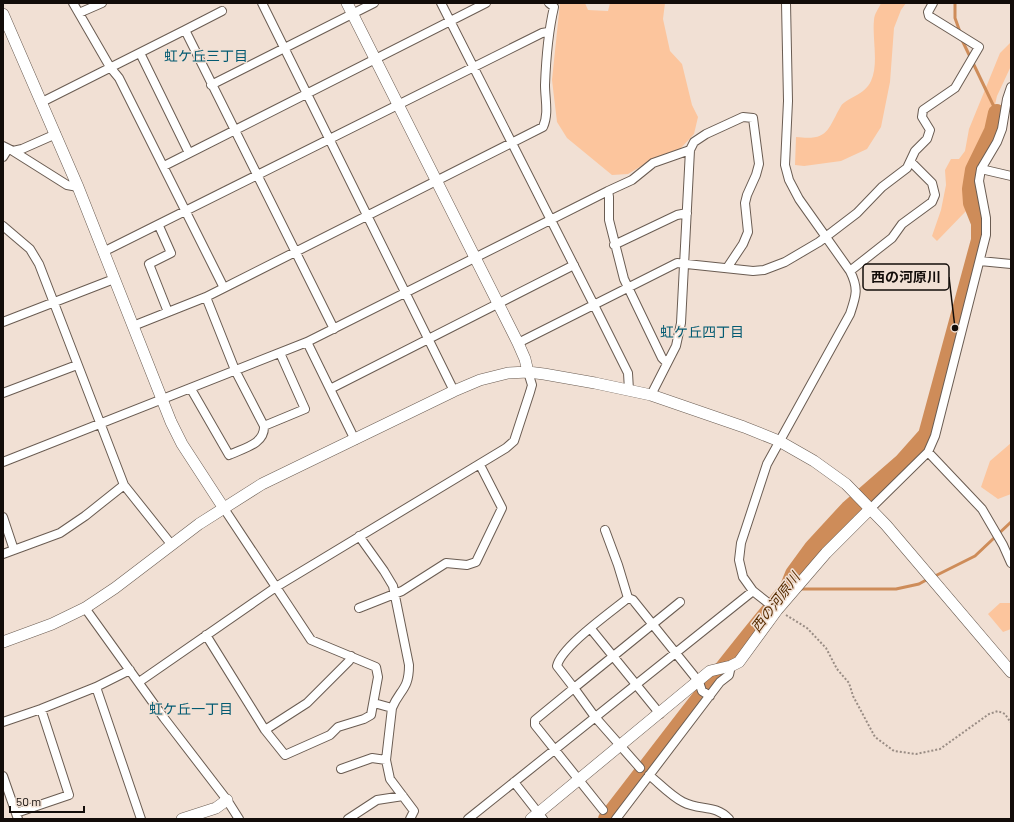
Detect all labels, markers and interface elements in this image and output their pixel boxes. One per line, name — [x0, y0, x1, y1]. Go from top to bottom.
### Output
district label: 虹ケ丘三丁目 — [164, 47, 248, 64]
callout: 西の河原川 — [863, 264, 949, 290]
text: 西の河原川 — [871, 268, 941, 285]
district label: 虹ケ丘四丁目 — [660, 323, 744, 340]
water label: 西の河原川 — [747, 567, 804, 635]
district label: 虹ケ丘一丁目 — [149, 700, 233, 717]
scale bar — [10, 788, 84, 814]
text: 50 m — [16, 794, 41, 808]

